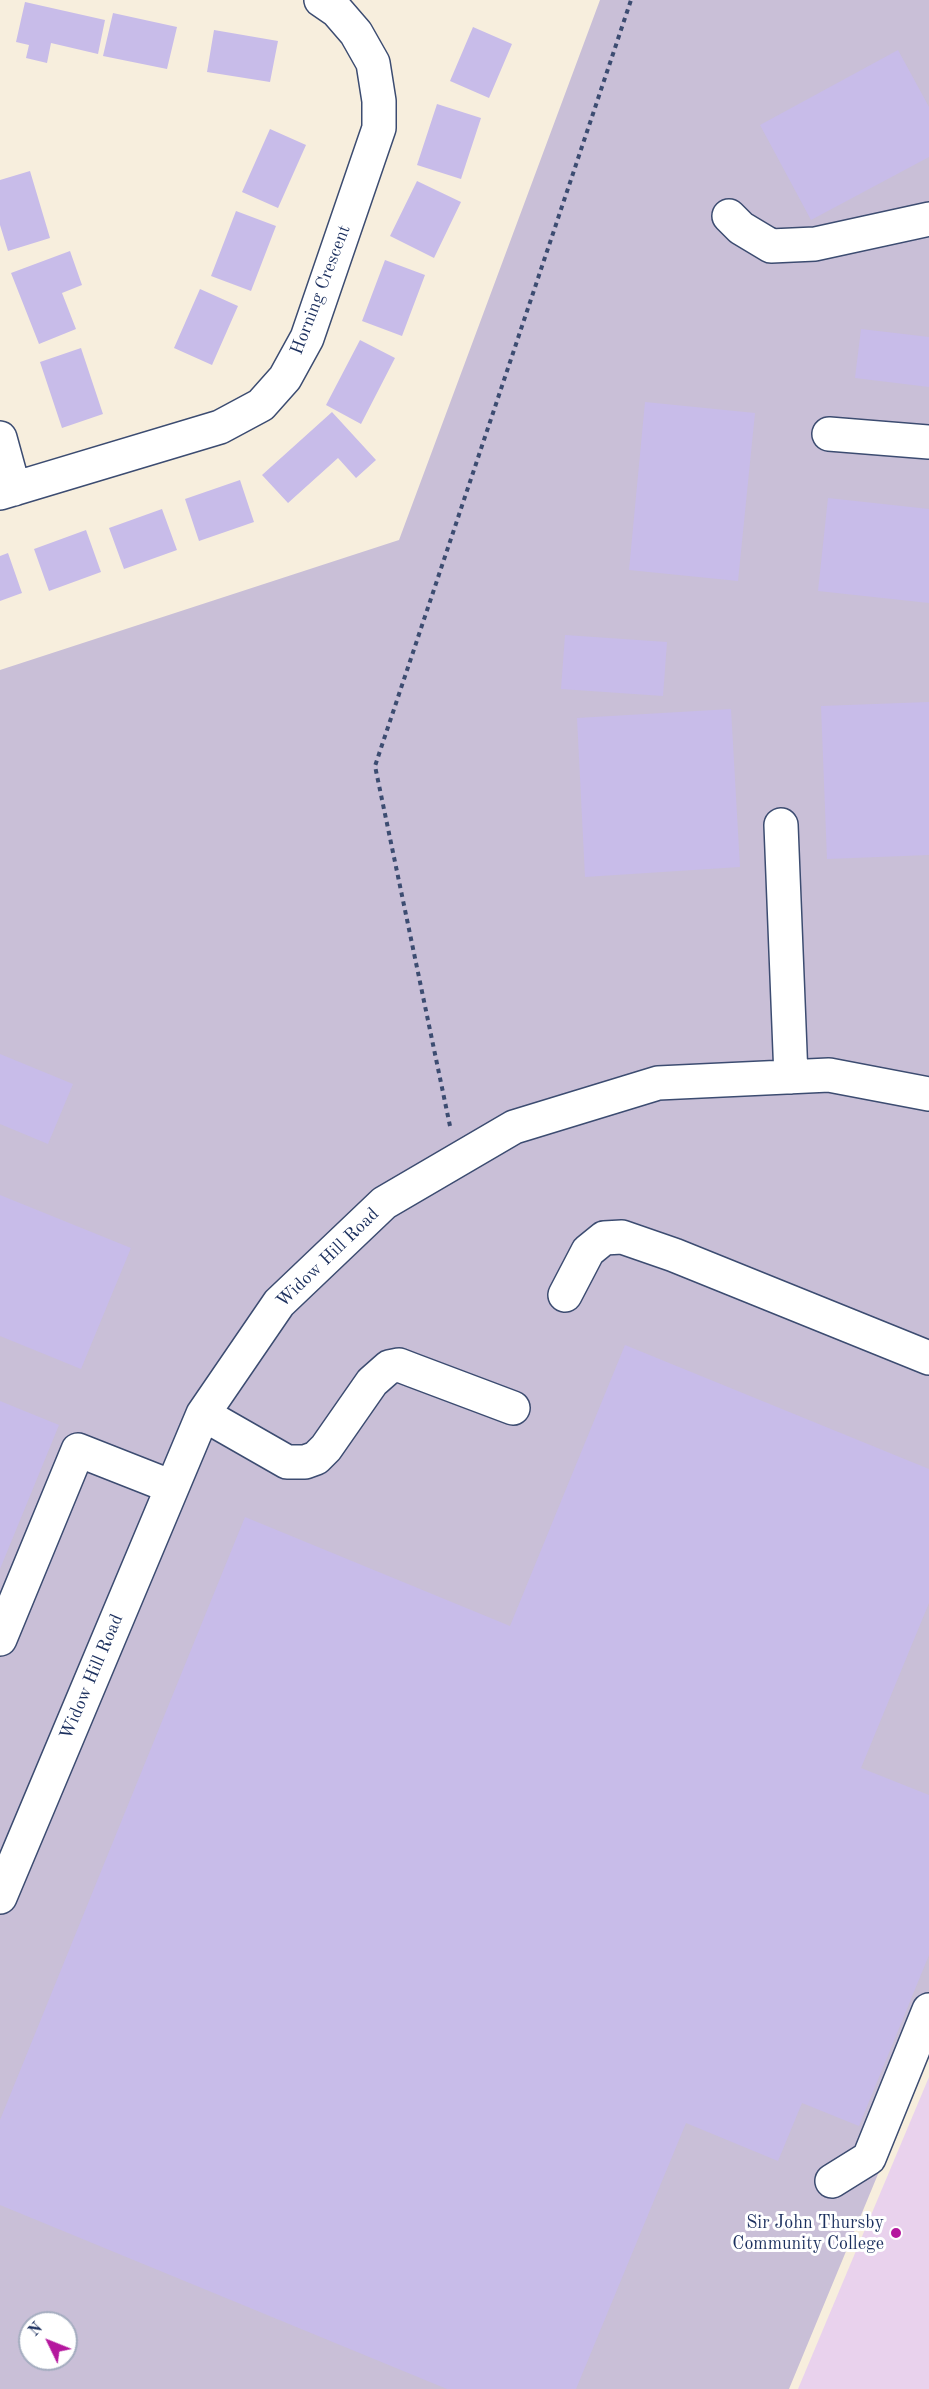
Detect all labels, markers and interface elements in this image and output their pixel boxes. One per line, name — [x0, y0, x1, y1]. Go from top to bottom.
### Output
street label: Horning Crescent — [286, 222, 356, 358]
street label: Widow Hill Road — [272, 1204, 384, 1312]
street label: Widow Hill Road — [56, 1611, 128, 1743]
place label: Sir John Thursby Community College — [732, 2212, 884, 2254]
marker: Sir John Thursby Community College — [889, 2226, 903, 2240]
north arrow — [18, 2311, 78, 2371]
text: N — [26, 2320, 46, 2340]

